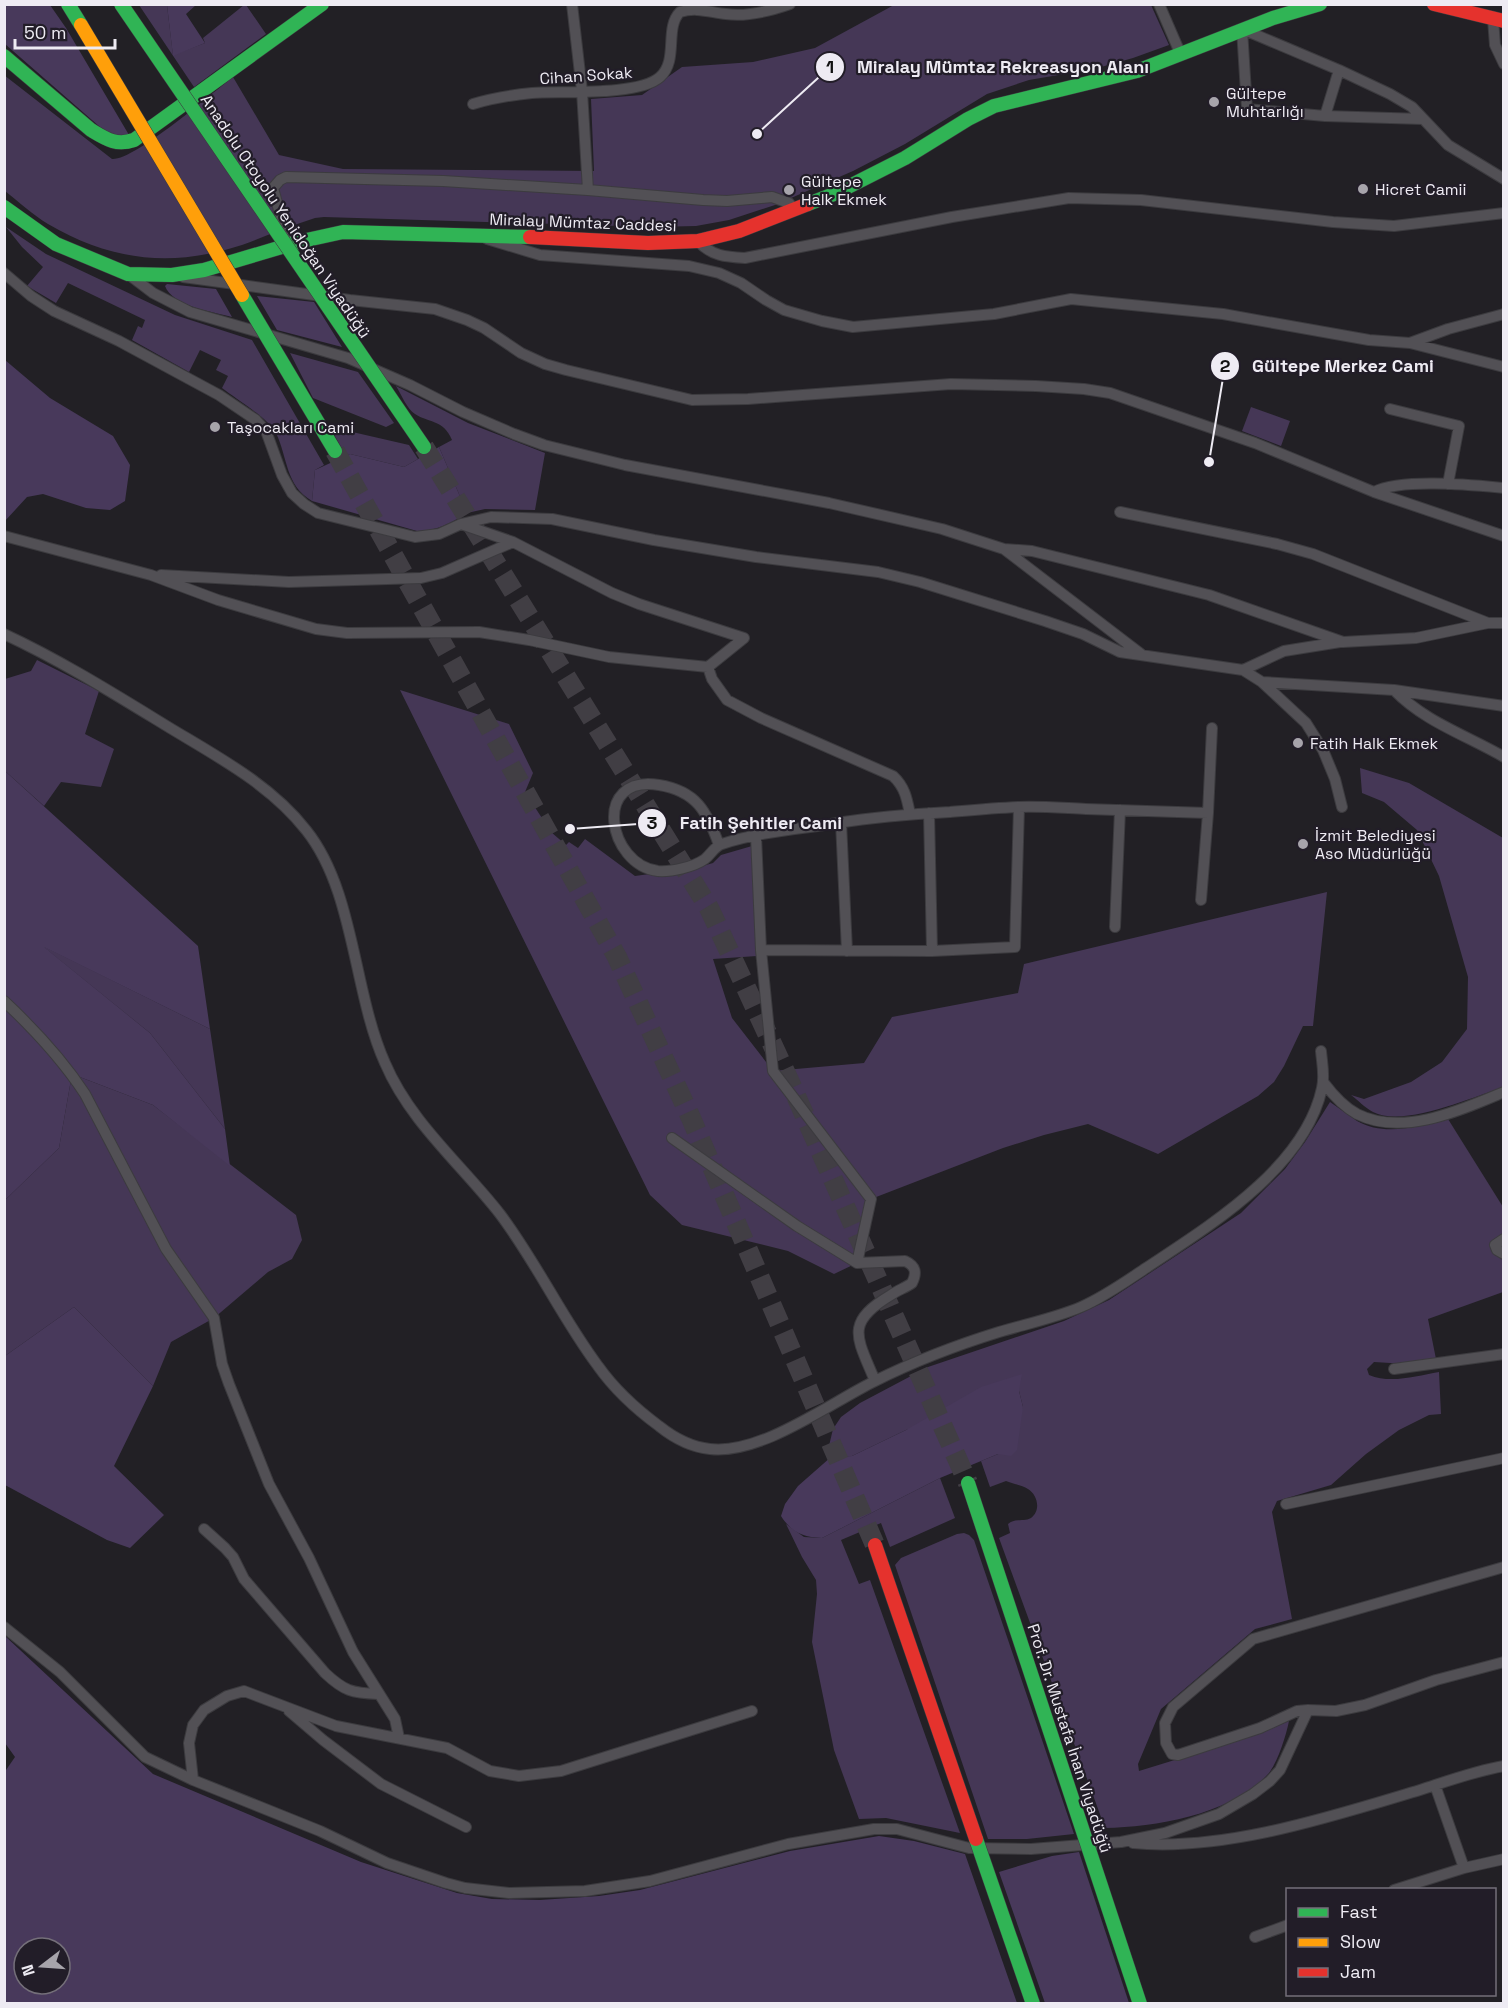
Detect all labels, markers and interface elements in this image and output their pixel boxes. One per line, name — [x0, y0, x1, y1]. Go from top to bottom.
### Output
scale bar — [15, 12, 116, 50]
text: 50 m — [24, 21, 66, 44]
callout: Miralay Mümtaz Rekreasyon Alanı — [815, 49, 1161, 85]
text: 1 — [826, 55, 834, 78]
text: Miralay Mümtaz Rekreasyon Alanı — [857, 55, 1149, 78]
street label: Cihan Sokak — [539, 62, 634, 89]
place label: Gültepe Muhtarlığı — [1226, 83, 1304, 122]
street label: Anadolu Otoyolu Yenidoğan Viyadüğü — [196, 90, 375, 342]
marker: Gültepe Muhtarlığı — [1207, 95, 1221, 109]
place label: Gültepe Halk Ekmek — [801, 171, 887, 210]
place label: Hicret Camii — [1375, 179, 1466, 200]
marker: Hicret Camii — [1356, 182, 1370, 196]
marker: Gültepe Halk Ekmek — [782, 183, 796, 197]
street label: Miralay Mümtaz Caddesi — [489, 209, 677, 236]
callout: Gültepe Merkez Cami — [1210, 348, 1446, 384]
text: 2 — [1220, 354, 1231, 377]
text: Gültepe Merkez Cami — [1252, 354, 1434, 377]
place label: Taşocakları Cami — [227, 417, 354, 438]
marker: Taşocakları Cami — [208, 420, 222, 434]
place label: Fatih Halk Ekmek — [1310, 733, 1439, 754]
marker: Fatih Halk Ekmek — [1291, 736, 1305, 750]
callout: Fatih Şehitler Cami — [637, 805, 854, 841]
text: 3 — [647, 811, 658, 834]
text: Fatih Şehitler Cami — [680, 811, 842, 834]
place label: İzmit Belediyesi Aso Müdürlüğü — [1315, 825, 1436, 864]
marker: İzmit Belediyesi Aso Müdürlüğü — [1296, 837, 1310, 851]
street label: Prof. Dr. Mustafa İnan Viyadüğü — [1023, 1621, 1117, 1855]
legend — [1286, 1888, 1496, 1996]
text: Fast — [1340, 1900, 1377, 1923]
text: Slow — [1340, 1930, 1381, 1953]
north arrow — [12, 1936, 72, 1996]
text: Jam — [1340, 1960, 1376, 1983]
text: N — [17, 1962, 40, 1978]

